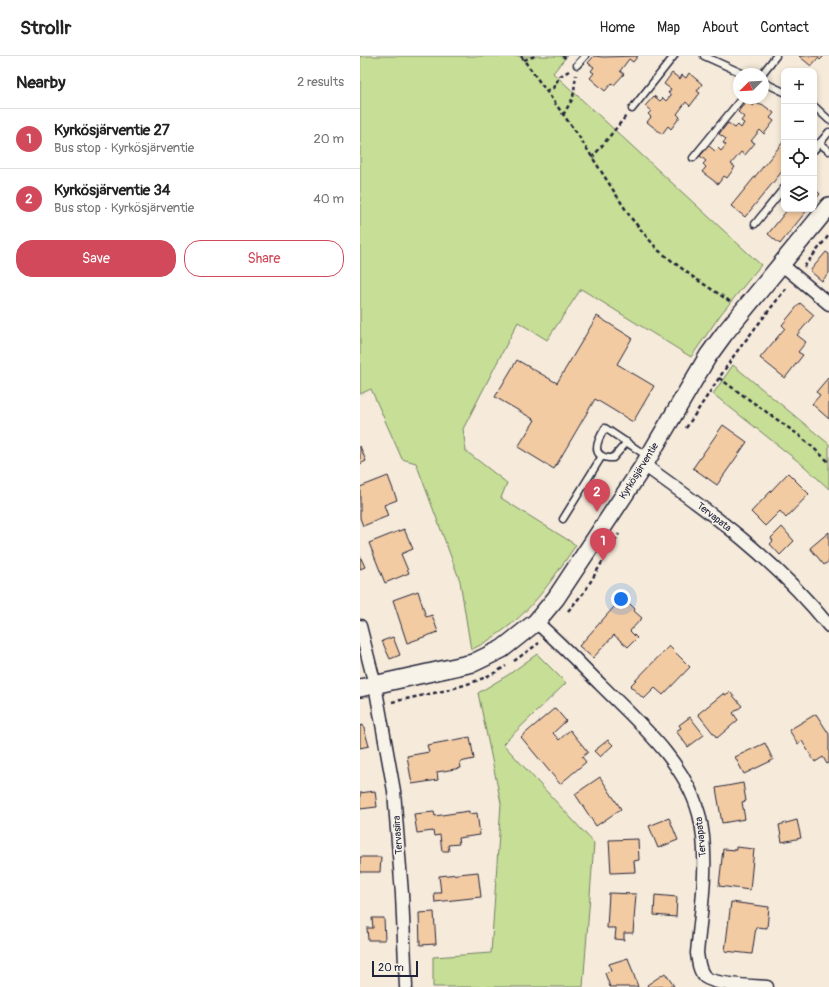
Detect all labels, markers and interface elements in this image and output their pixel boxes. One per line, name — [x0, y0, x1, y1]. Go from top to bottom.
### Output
text: Strollr — [20, 16, 71, 40]
text: Home — [600, 19, 635, 36]
text: Map — [657, 19, 680, 36]
text: About — [702, 19, 738, 36]
text: Contact — [760, 19, 809, 36]
north arrow — [733, 68, 769, 104]
map controls — [781, 68, 817, 212]
button: + — [781, 68, 817, 104]
text: Nearby — [16, 72, 65, 93]
text: 2 results — [297, 74, 344, 90]
button: − — [781, 104, 817, 140]
text: Kyrkösjärventie 27 — [54, 121, 170, 140]
text: 1 — [26, 131, 32, 147]
text: 20 m — [313, 131, 344, 147]
text: Bus stop · Kyrkösjärventie — [54, 140, 194, 156]
button: locate — [781, 140, 817, 176]
button: layers — [781, 176, 817, 212]
text: Kyrkösjärventie 34 — [54, 181, 171, 200]
text: 2 — [25, 191, 33, 207]
text: 40 m — [313, 191, 344, 207]
text: Bus stop · Kyrkösjärventie — [54, 200, 194, 216]
button: Save — [16, 240, 176, 277]
button: Share — [184, 240, 344, 277]
street label: Kyrkösjärventie — [617, 441, 661, 501]
pin: 2 — [584, 479, 610, 512]
street label: Tervapata — [694, 500, 734, 534]
pin: 1 — [590, 528, 616, 561]
your location — [611, 589, 631, 609]
street label: Tervasiira — [391, 815, 405, 855]
street label: Tervapata — [693, 816, 709, 858]
scale bar — [372, 959, 418, 978]
text: 20 m — [378, 961, 404, 974]

